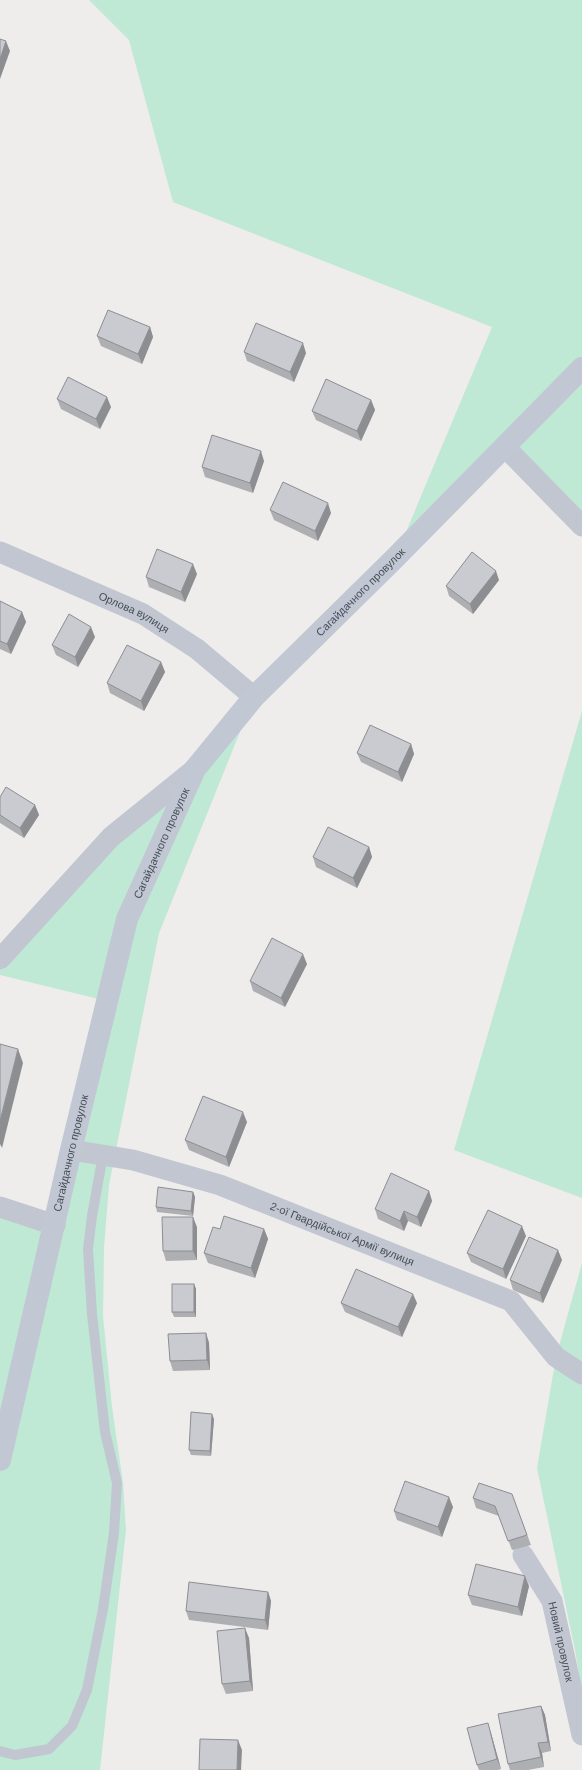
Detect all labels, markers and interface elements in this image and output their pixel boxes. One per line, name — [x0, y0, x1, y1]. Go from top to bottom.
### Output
street label: Сагайдачного провулок — [314, 545, 408, 638]
street label: Орлова вулиця — [97, 590, 171, 635]
street label: Сагайдачного провулок — [131, 786, 192, 900]
street label: Сагайдачного провулок — [51, 1093, 90, 1213]
street label: 2-ої Гвардійської Армії вулиця — [269, 1200, 416, 1268]
street label: Новий провулок — [546, 1600, 576, 1683]

